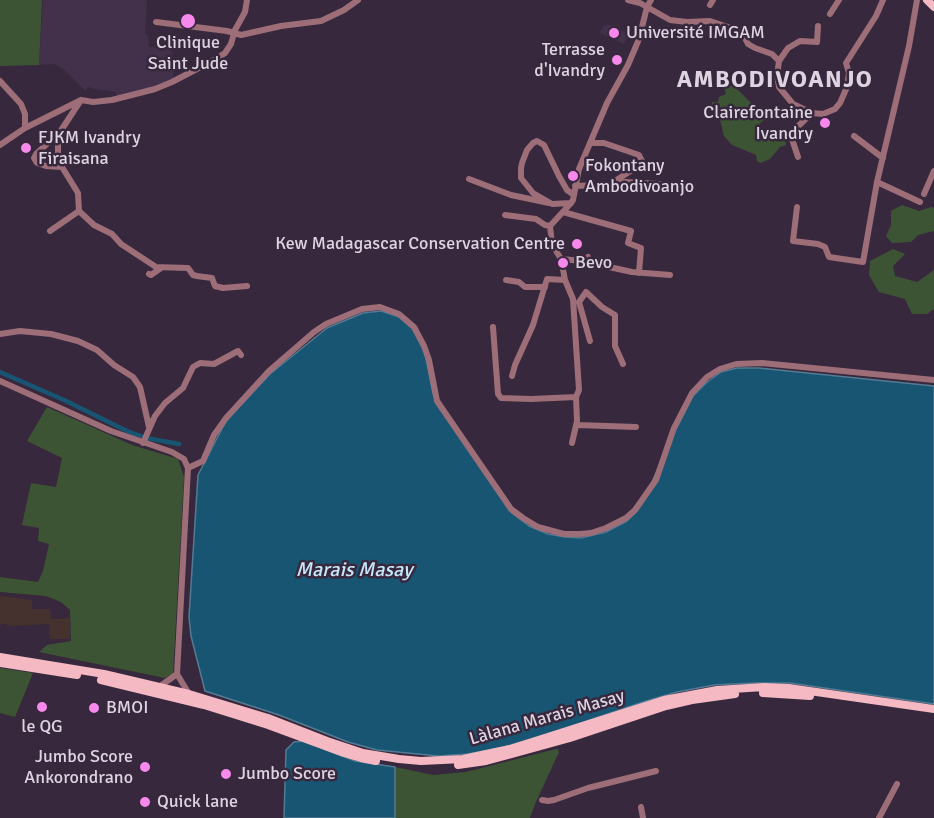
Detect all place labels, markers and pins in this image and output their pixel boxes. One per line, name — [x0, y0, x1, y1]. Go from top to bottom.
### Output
marker: Clinique Saint Jude — [179, 12, 197, 30]
place label: Université IMGAM — [626, 22, 765, 44]
marker: Université IMGAM — [607, 26, 621, 40]
place label: Clinique Saint Jude — [148, 32, 228, 74]
place label: Terrasse d'Ivandry — [534, 39, 605, 82]
marker: Terrasse d'Ivandry — [610, 53, 624, 67]
place label: Clairefontaine Ivandry — [703, 102, 813, 144]
marker: Clairefontaine Ivandry — [818, 116, 832, 130]
place label: FJKM Ivandry Firaisana — [38, 127, 141, 170]
marker: FJKM Ivandry Firaisana — [19, 141, 33, 155]
place label: Fokontany Ambodivoanjo — [585, 155, 694, 198]
marker: Fokontany Ambodivoanjo — [566, 169, 580, 183]
place label: Kew Madagascar Conservation Centre — [275, 233, 565, 255]
marker: Kew Madagascar Conservation Centre — [570, 237, 584, 251]
place label: Bevo — [575, 252, 612, 274]
marker: Bevo — [556, 256, 570, 270]
place label: BMOI — [106, 697, 148, 719]
marker: le QG — [35, 700, 49, 714]
marker: BMOI — [87, 701, 101, 715]
place label: le QG — [21, 716, 63, 738]
place label: Jumbo Score Ankorondrano — [24, 746, 133, 789]
marker: Jumbo Score Ankorondrano — [138, 760, 152, 774]
place label: Jumbo Score — [238, 763, 336, 785]
marker: Jumbo Score — [219, 767, 233, 781]
place label: Quick lane — [157, 791, 238, 813]
marker: Quick lane — [138, 795, 152, 809]

